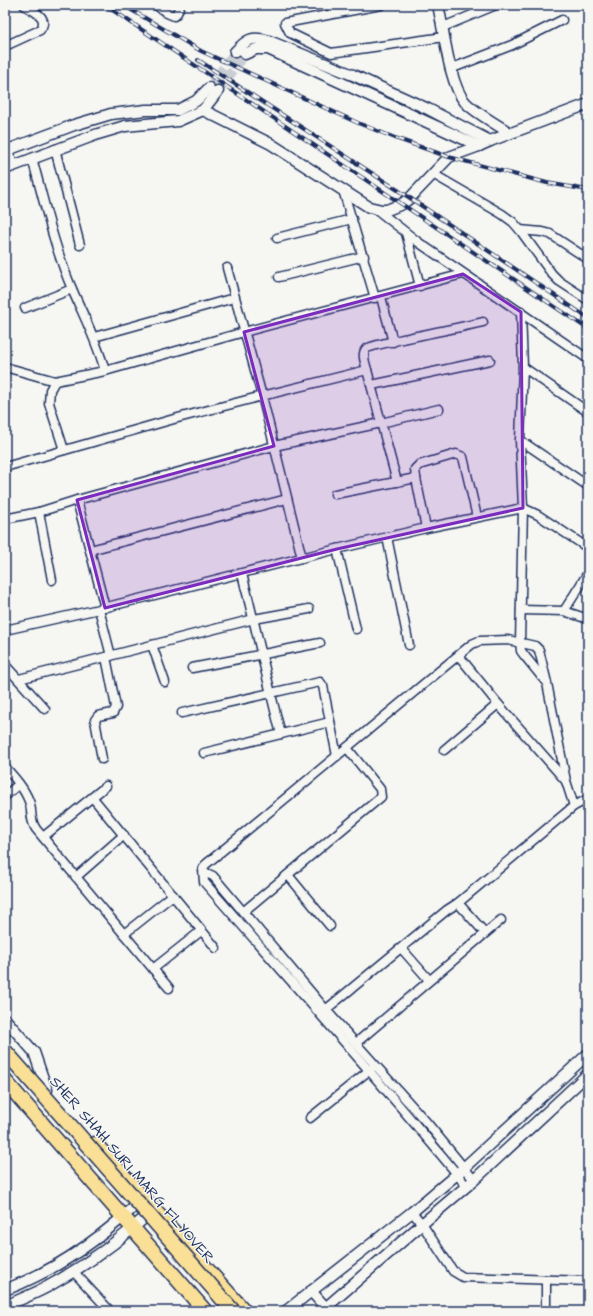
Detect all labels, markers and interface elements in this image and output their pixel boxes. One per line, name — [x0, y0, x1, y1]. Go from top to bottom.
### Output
street label: SHER SHAH SURI MARG FLYOVER — [45, 1072, 219, 1268]

